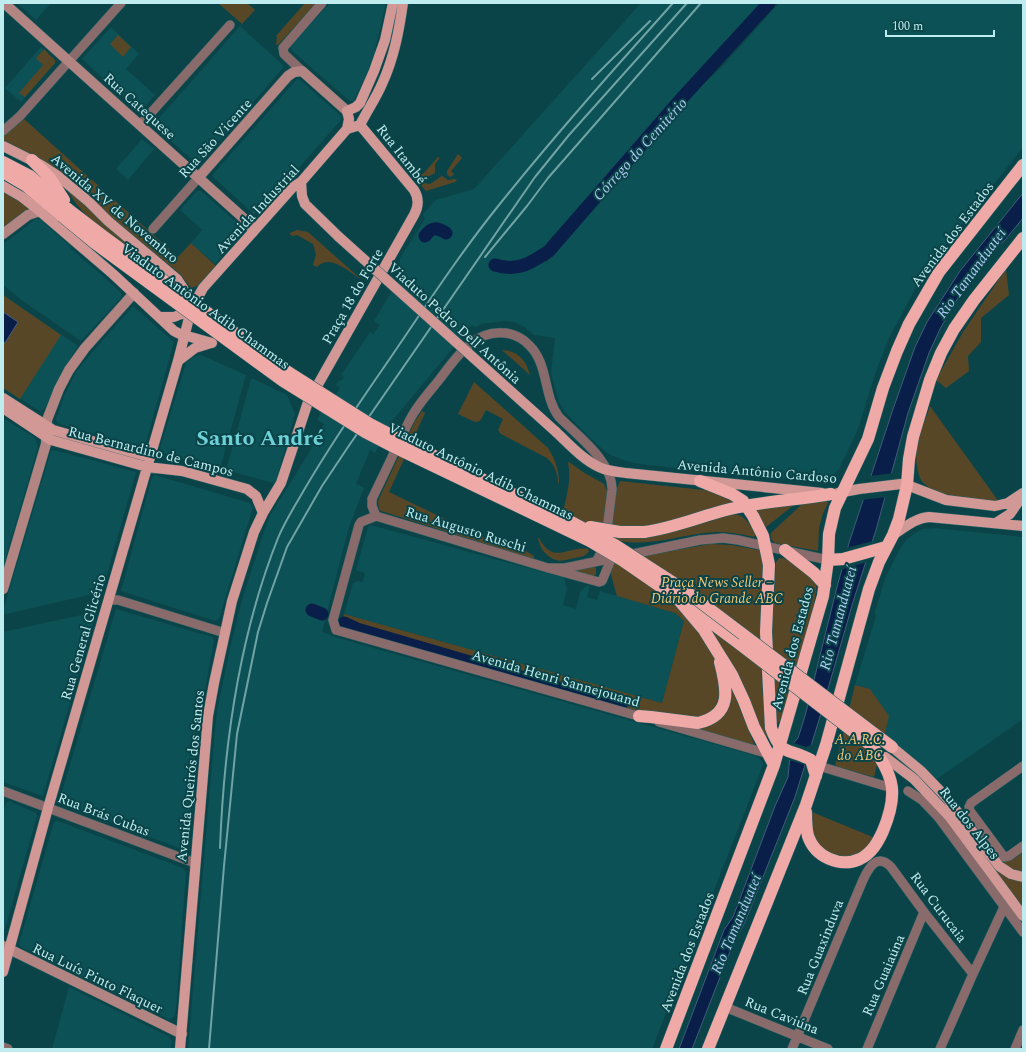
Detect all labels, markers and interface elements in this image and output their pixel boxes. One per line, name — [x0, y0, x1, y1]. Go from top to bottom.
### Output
scale bar — [886, 12, 994, 38]
text: 100 m — [892, 17, 923, 36]
street label: Rua Catequese — [99, 68, 181, 145]
water label: Córrego do Cemitério — [588, 93, 693, 206]
street label: Rua São Vicente — [174, 94, 257, 183]
street label: Rua Itambé — [371, 120, 432, 189]
street label: Avenida XV de Novembro — [46, 149, 183, 268]
street label: Avenida Industrial — [210, 160, 304, 259]
street label: Avenida dos Estados — [906, 177, 999, 291]
water label: Rio Tamanduateí — [931, 222, 1013, 323]
street label: Viaduto Antônio Adib Chammas — [117, 238, 294, 375]
street label: Praça 18 do Forte — [316, 244, 389, 348]
street label: Viaduto Pedro Dell'Antônia — [383, 258, 526, 389]
street label: Viaduto Antônio Adib Chammas — [385, 417, 577, 526]
street label: Rua Bernardino de Campos — [66, 421, 236, 482]
district label: Santo André — [196, 422, 324, 455]
street label: Avenida Antônio Cardoso — [676, 454, 838, 489]
street label: Rua Augusto Ruschi — [403, 501, 529, 558]
water label: Rio Tamanduateí — [814, 562, 864, 673]
street label: Rua General Glicério — [55, 572, 112, 703]
park label: Praça News Seller – Diário do Grande ABC — [651, 572, 783, 609]
street label: Avenida dos Estados — [766, 584, 819, 712]
street label: Avenida Henri Sannejouand — [469, 644, 643, 713]
street label: Avenida Queirós dos Santos — [171, 689, 210, 863]
park label: A.A.R.C. do ABC — [834, 729, 885, 766]
street label: Rua dos Alpes — [934, 782, 1005, 864]
street label: Rua Brás Cubas — [55, 787, 153, 842]
street label: Rua Curucaia — [905, 868, 972, 947]
water label: Rio Tamanduateí — [705, 869, 769, 978]
street label: Avenida dos Estados — [655, 889, 720, 1015]
street label: Rua Guaxinduva — [792, 896, 849, 998]
street label: Rua Guaiaúna — [857, 931, 910, 1019]
street label: Rua Luís Pinto Flaquer — [29, 938, 167, 1019]
street label: Rua Caviúna — [742, 991, 822, 1040]

